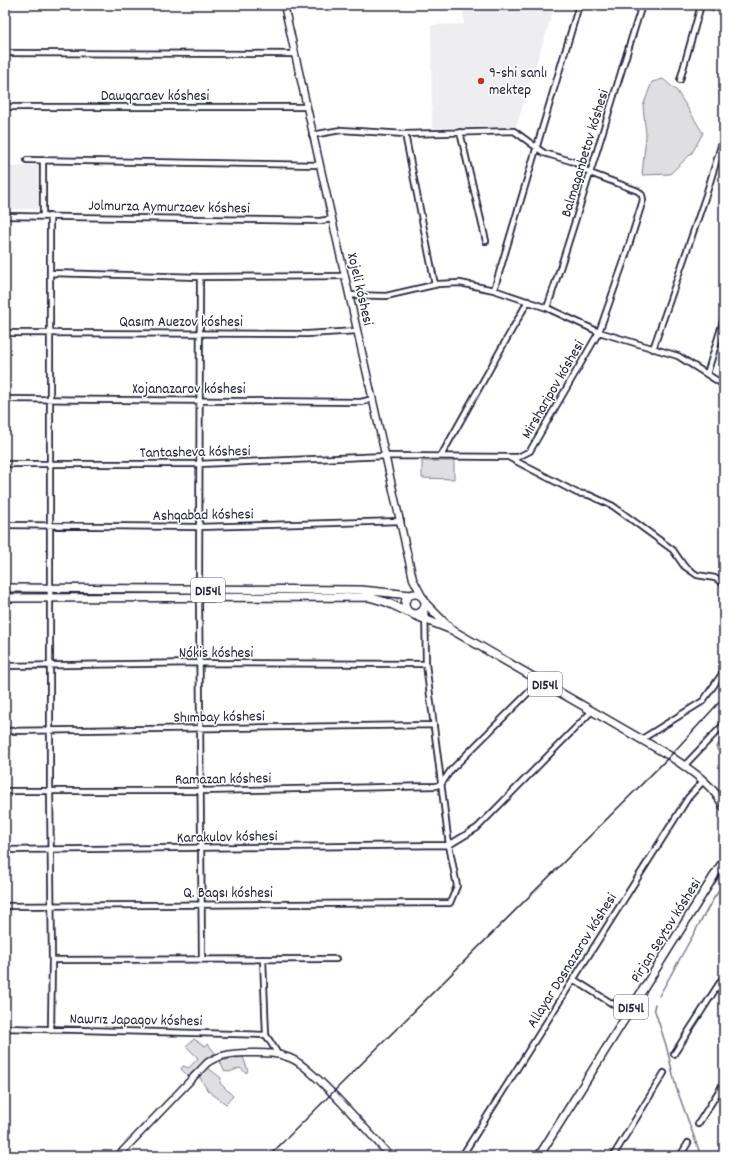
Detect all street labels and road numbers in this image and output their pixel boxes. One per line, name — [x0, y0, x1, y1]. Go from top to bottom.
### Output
street label: Dawqaraev kóshesi — [101, 86, 210, 108]
street label: Balmaganbetov kóshesi — [556, 87, 616, 220]
street label: Jolmurza Aymurzaev kóshesi — [88, 196, 250, 220]
street label: Xojeli kóshesi — [340, 251, 378, 328]
street label: Qasım Auezov kóshesi — [119, 312, 243, 334]
street label: Mirsharipov kóshesi — [517, 336, 591, 443]
street label: Xojanazarov kóshesi — [132, 379, 246, 401]
street label: Tantasheva kóshesi — [139, 441, 251, 465]
street label: Ashqabad kóshesi — [152, 504, 254, 528]
road number: D154l — [191, 578, 225, 602]
street label: Nókis kóshesi — [179, 643, 253, 665]
road number: D154l — [528, 672, 562, 696]
street label: Shımbay kóshesi — [173, 706, 265, 730]
street label: Ramazan kóshesi — [175, 768, 272, 792]
street label: Karakulov kóshesi — [176, 826, 278, 850]
street label: Pirjan Seytov kóshesi — [626, 874, 708, 987]
street label: Q. Baqsı kóshesi — [183, 883, 273, 905]
street label: Allayar Dosnazarov kóshesi — [522, 889, 623, 1033]
road number: D154l — [614, 995, 648, 1019]
street label: Nawrız Japaqov kóshesi — [69, 1009, 203, 1033]

